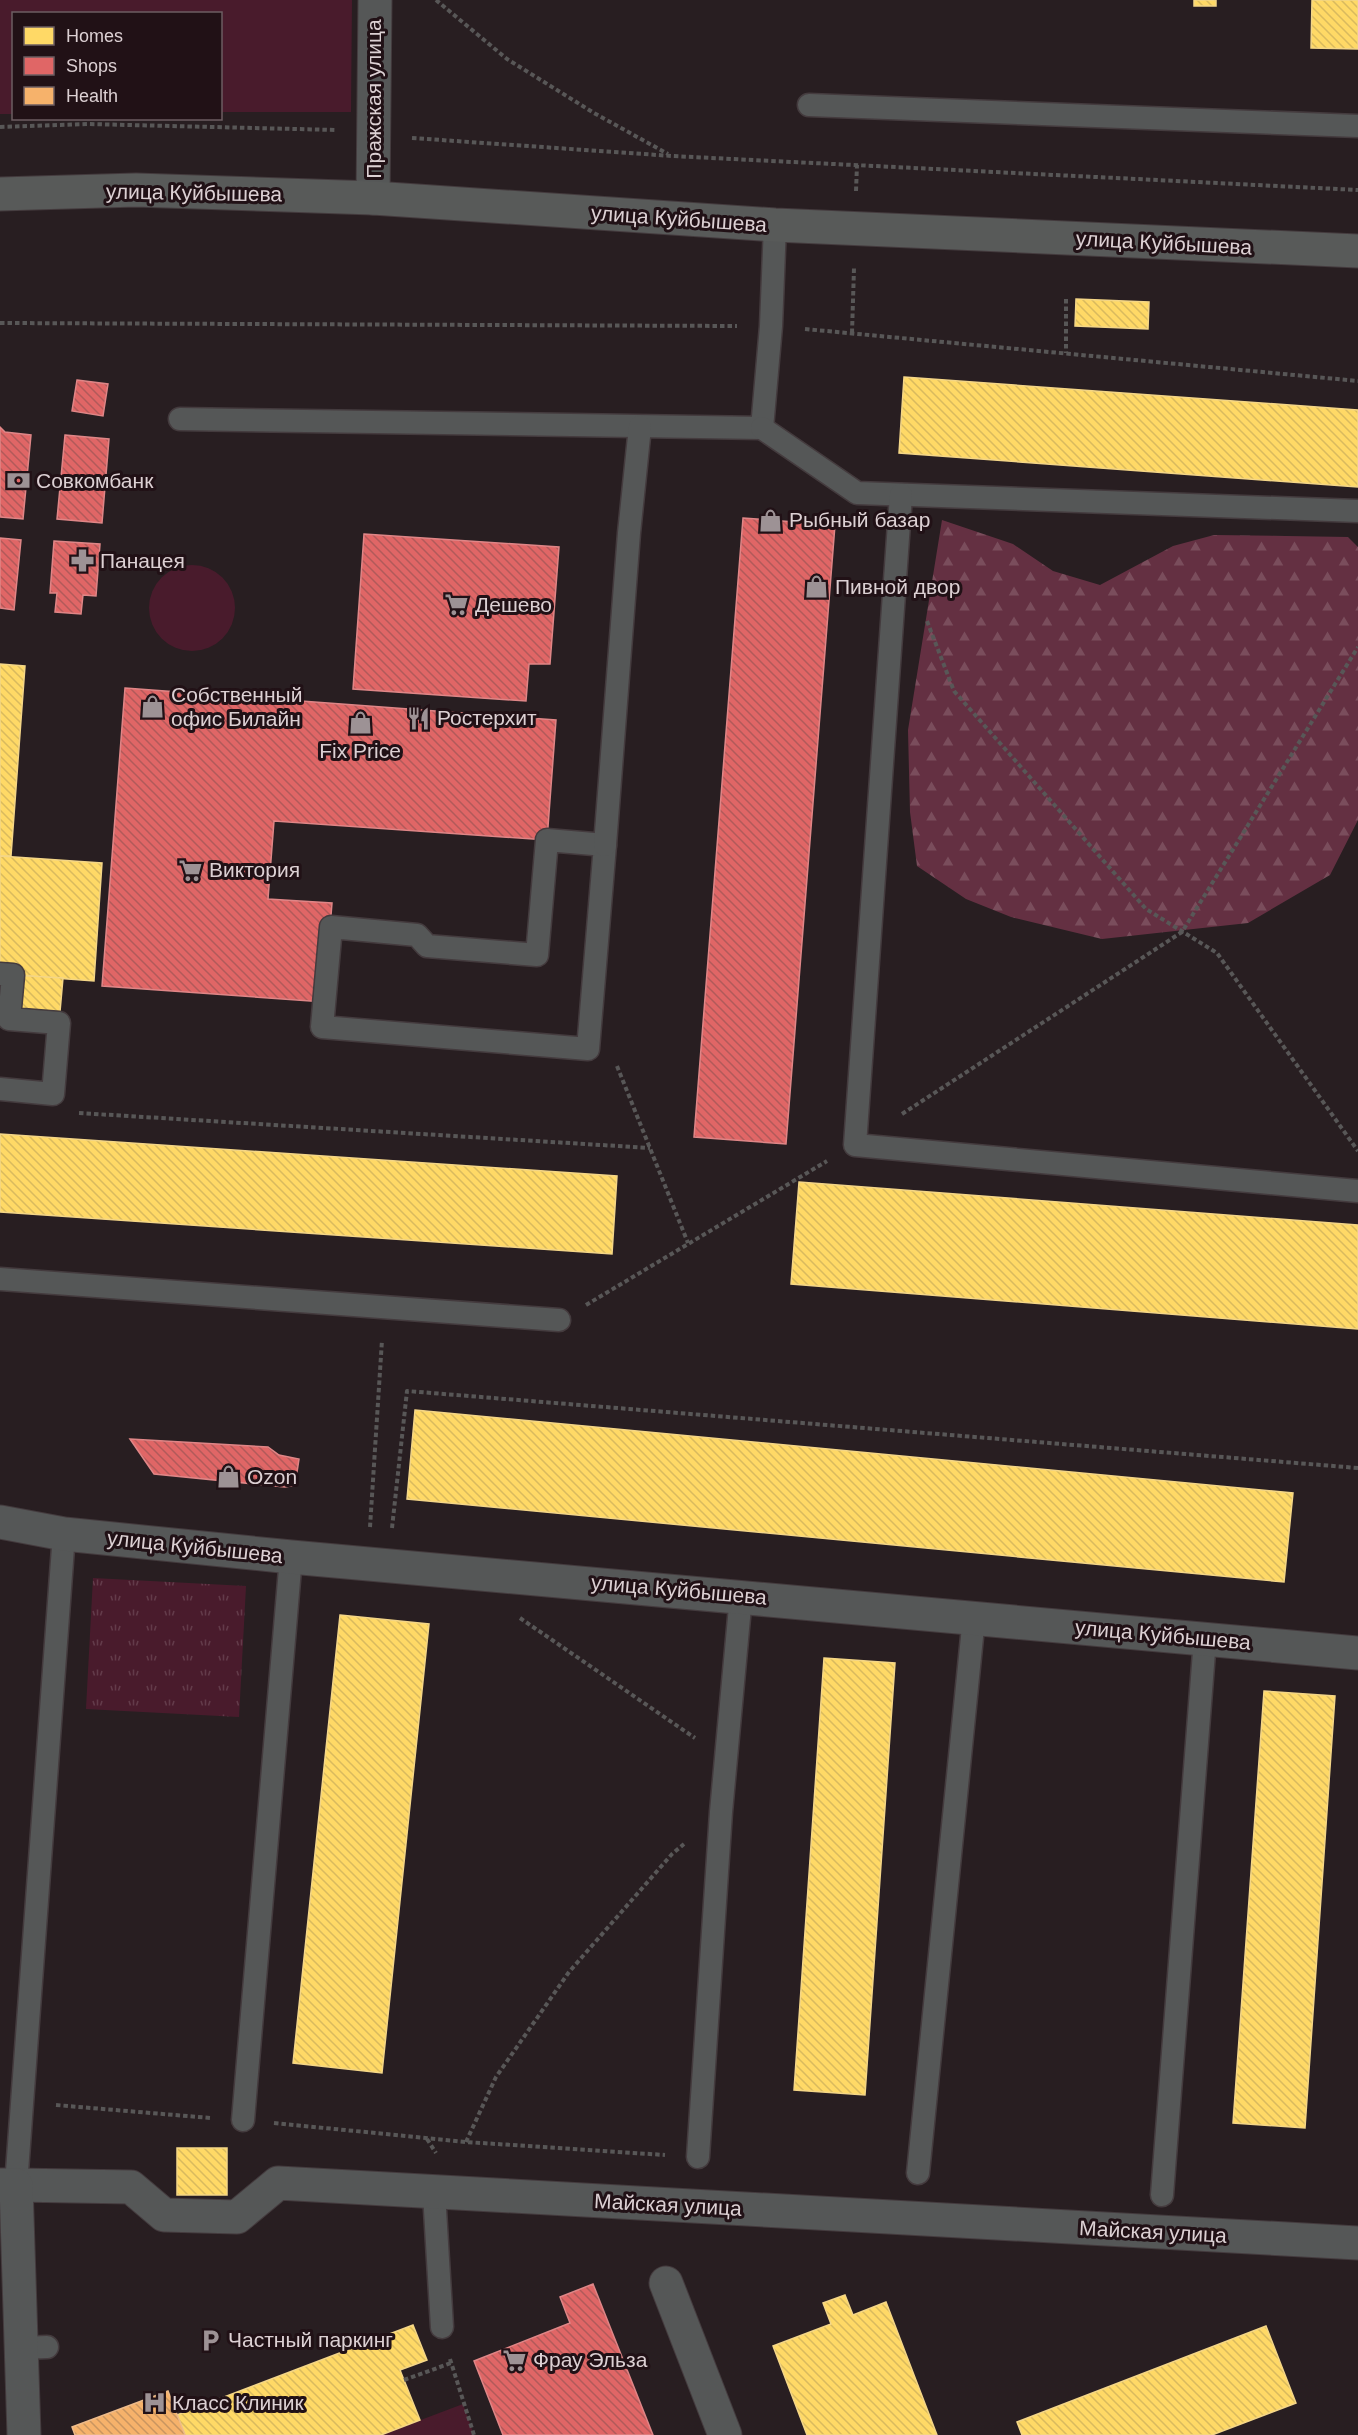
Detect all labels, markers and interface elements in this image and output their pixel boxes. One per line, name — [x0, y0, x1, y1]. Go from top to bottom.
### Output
legend — [12, 12, 222, 120]
street label: Пражская улица — [362, 19, 385, 179]
text: Homes — [66, 26, 123, 46]
text: Shops — [66, 56, 117, 76]
text: Health — [66, 86, 118, 106]
street label: улица Куйбышева — [106, 179, 283, 206]
street label: улица Куйбышева — [590, 201, 768, 236]
street label: улица Куйбышева — [1075, 226, 1253, 259]
bank icon: Совкомбанк — [5, 468, 31, 494]
place label: Совкомбанк — [36, 469, 154, 492]
shop icon: Рыбный базар — [758, 507, 784, 533]
place label: Рыбный базар — [789, 508, 930, 531]
pharmacy icon: Панацея — [69, 548, 95, 574]
place label: Панацея — [100, 549, 185, 572]
shop icon: Пивной двор — [804, 574, 830, 600]
place label: Пивной двор — [835, 575, 960, 598]
supermarket icon: Дешево — [444, 592, 470, 618]
place label: Дешево — [475, 593, 552, 616]
place label: Собственный офис Билайн — [171, 683, 302, 730]
shop icon: Собственный офис Билайн — [140, 694, 166, 720]
restaurant icon: Ростерхит — [406, 705, 432, 731]
place label: Ростерхит — [437, 706, 537, 729]
shop icon: Fix Price — [347, 710, 373, 736]
place label: Fix Price — [319, 739, 401, 762]
supermarket icon: Виктория — [178, 857, 204, 883]
place label: Виктория — [209, 858, 300, 881]
shop icon: Ozon — [216, 1464, 242, 1490]
place label: Ozon — [247, 1465, 297, 1488]
street label: улица Куйбышева — [106, 1526, 284, 1567]
street label: улица Куйбышева — [590, 1570, 768, 1609]
street label: улица Куйбышева — [1074, 1615, 1252, 1654]
street label: Майская улица — [594, 2189, 743, 2220]
street label: Майская улица — [1079, 2216, 1228, 2247]
parking icon: Частный паркинг — [197, 2327, 223, 2353]
place label: Частный паркинг — [228, 2328, 393, 2351]
supermarket icon: Фрау Эльза — [502, 2347, 528, 2373]
place label: Фрау Эльза — [533, 2348, 648, 2371]
hospital icon: Класс Клиник — [141, 2390, 167, 2416]
place label: Класс Клиник — [172, 2391, 305, 2414]

